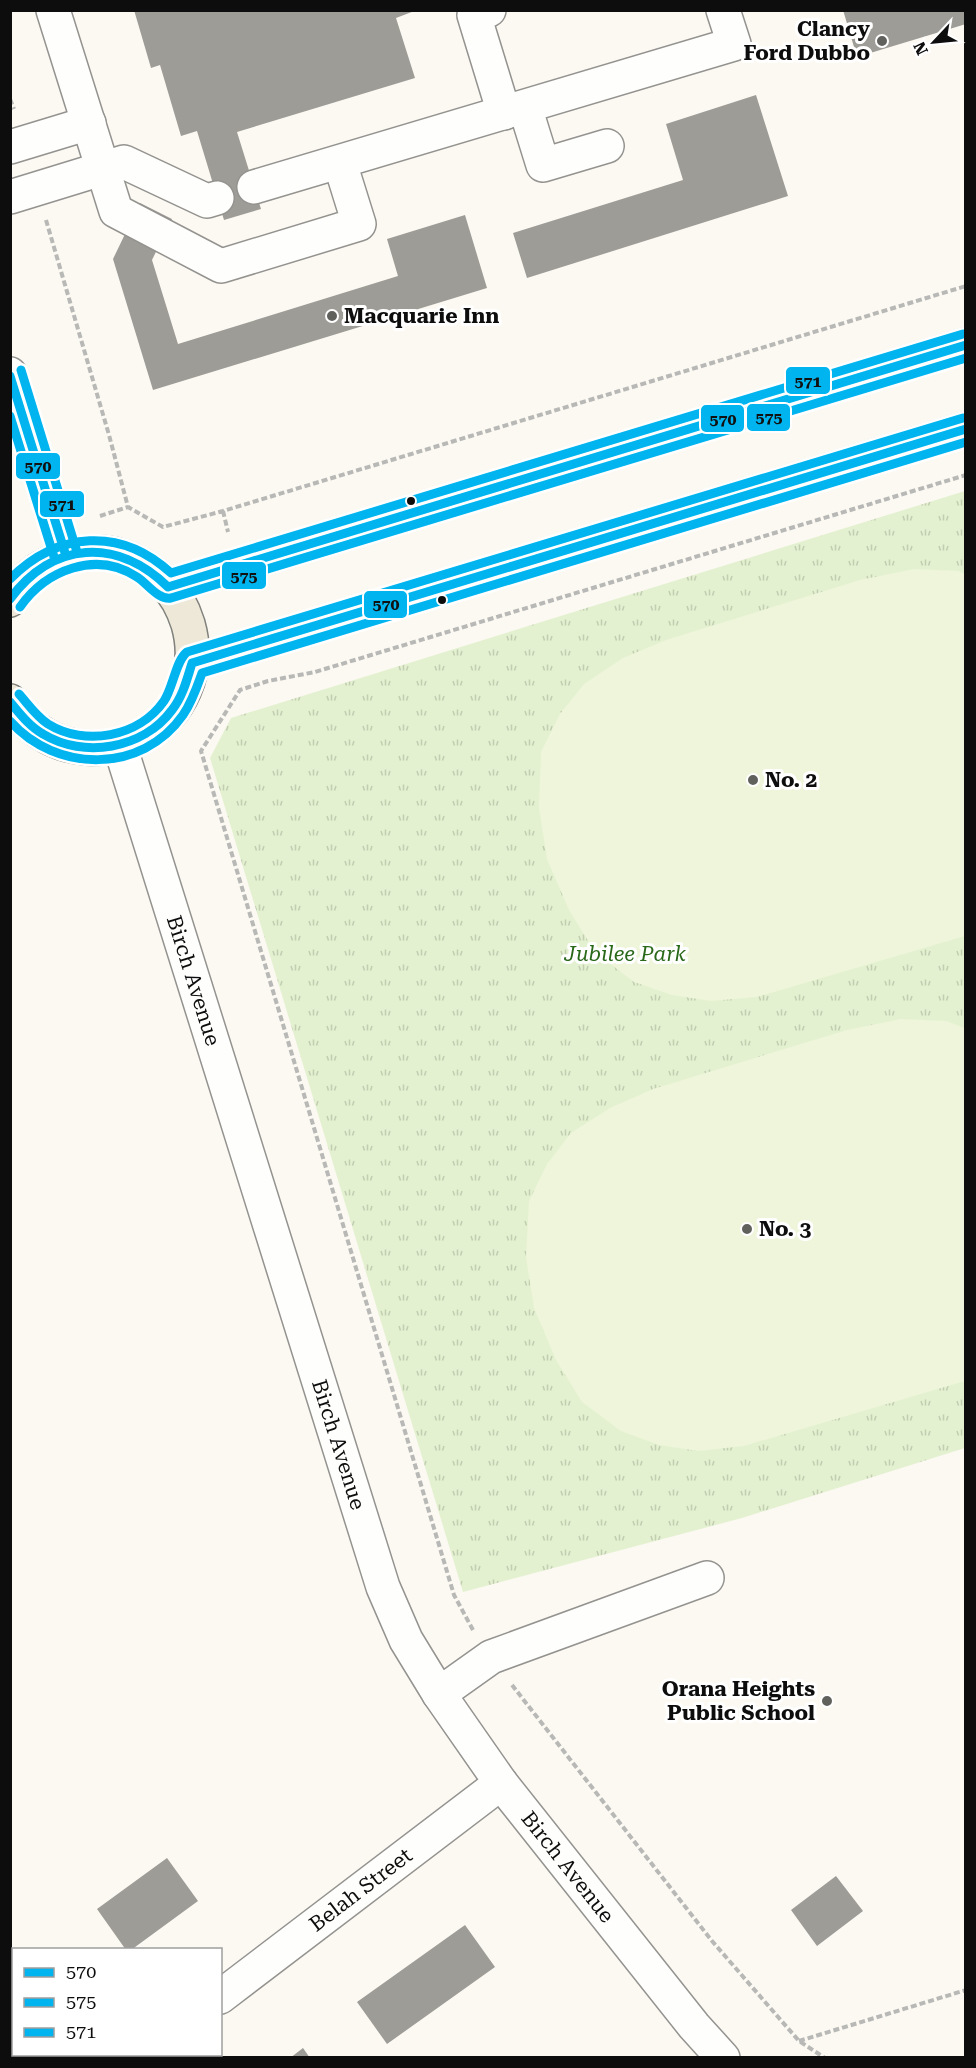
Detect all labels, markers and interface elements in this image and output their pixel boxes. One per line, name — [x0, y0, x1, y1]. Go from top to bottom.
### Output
north arrow — [904, 12, 964, 72]
place label: Clancy Ford Dubbo — [743, 17, 870, 65]
marker: Clancy Ford Dubbo — [875, 34, 889, 48]
text: N — [910, 39, 932, 58]
place label: Macquarie Inn — [344, 304, 499, 328]
marker: Macquarie Inn — [325, 309, 339, 323]
line badge: 571 — [785, 366, 831, 395]
text: 571 — [795, 372, 821, 391]
line badge: 575 — [746, 403, 791, 432]
line badge: 570 — [700, 404, 745, 433]
text: 575 — [756, 408, 782, 427]
text: 570 — [710, 410, 736, 429]
line badge: 570 — [15, 452, 61, 480]
text: 570 — [25, 457, 51, 476]
line badge: 571 — [39, 490, 85, 518]
text: 571 — [49, 495, 75, 514]
unlabelled marker — [405, 495, 417, 507]
line badge: 575 — [221, 561, 267, 590]
text: 575 — [231, 567, 257, 586]
line badge: 570 — [363, 590, 408, 619]
unlabelled marker — [436, 594, 448, 606]
text: 570 — [373, 595, 399, 614]
place label: No. 2 — [765, 768, 817, 792]
marker: No. 2 — [746, 773, 760, 787]
street label: Birch Avenue — [162, 913, 225, 1049]
park label: Jubilee Park — [563, 942, 686, 966]
place label: No. 3 — [759, 1217, 812, 1241]
marker: No. 3 — [740, 1222, 754, 1236]
street label: Birch Avenue — [307, 1377, 370, 1513]
place label: Orana Heights Public School — [662, 1677, 815, 1725]
marker: Orana Heights Public School — [820, 1694, 834, 1708]
street label: Birch Avenue — [516, 1807, 619, 1927]
street label: Belah Street — [305, 1843, 417, 1936]
legend — [12, 1948, 222, 2056]
text: 570 — [66, 1961, 96, 1982]
text: 575 — [66, 1991, 96, 2012]
text: 571 — [66, 2021, 96, 2042]

